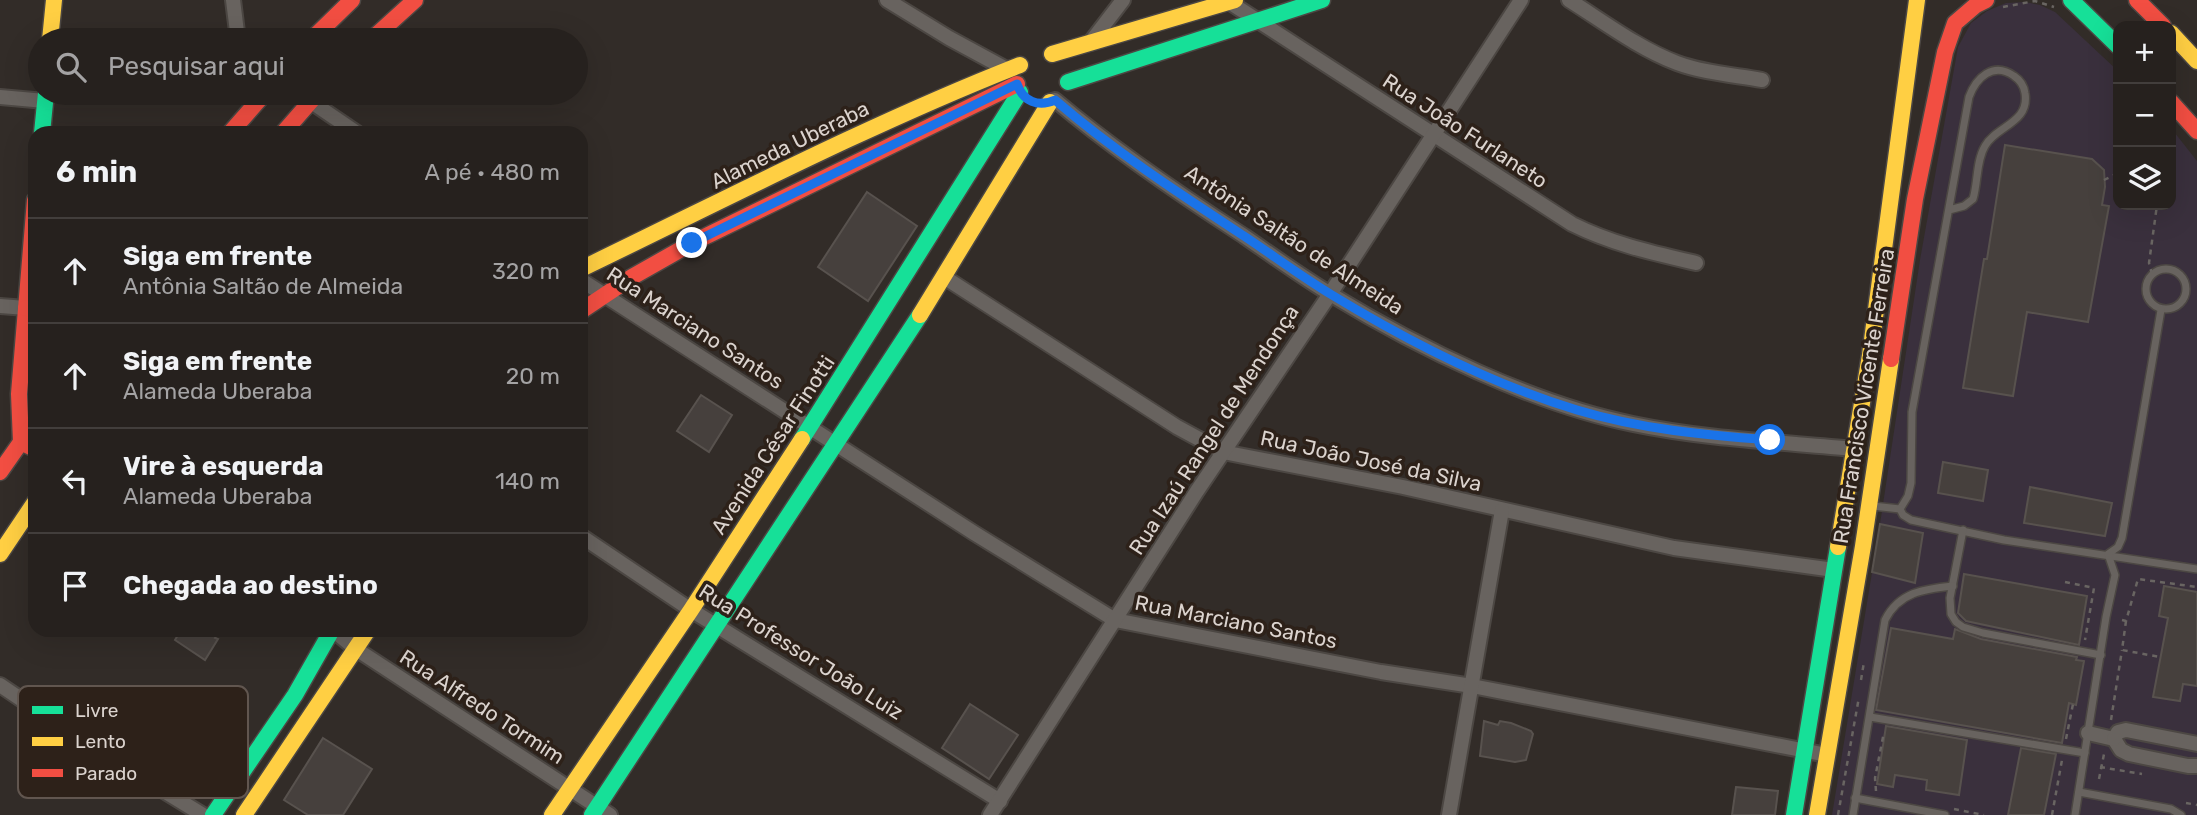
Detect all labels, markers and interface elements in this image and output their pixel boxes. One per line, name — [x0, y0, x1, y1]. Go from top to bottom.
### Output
map controls — [2113, 21, 2176, 210]
button: + — [2113, 21, 2176, 84]
search box — [28, 28, 588, 105]
icon: search — [52, 48, 90, 86]
text: Pesquisar aqui — [108, 51, 285, 82]
street label: Rua João Furlaneto — [1378, 68, 1552, 193]
button: − — [2113, 84, 2176, 147]
street label: Alameda Uberaba — [707, 95, 873, 194]
button: layers — [2113, 147, 2176, 210]
text: 6 min — [56, 154, 137, 190]
text: A pé · 480 m — [425, 158, 560, 186]
street label: Antônia Saltão de Almeida — [1180, 159, 1408, 320]
route end — [676, 227, 707, 258]
text: Siga em frente — [123, 241, 312, 272]
street label: Rua Francisco Vicente Ferreira — [1828, 247, 1899, 545]
icon: ahead — [56, 252, 94, 290]
text: 320 m — [492, 257, 560, 285]
street label: Rua Marciano Santos — [602, 261, 788, 394]
text: Antônia Saltão de Almeida — [123, 272, 403, 300]
street label: Rua Izaú Rangel de Mendonça — [1123, 300, 1304, 559]
text: Siga em frente — [123, 346, 312, 377]
street label: Avenida César Finotti — [706, 351, 840, 539]
icon: ahead — [56, 357, 94, 395]
text: 20 m — [506, 362, 560, 390]
text: Alameda Uberaba — [123, 377, 312, 405]
route start — [1754, 424, 1785, 455]
street label: Rua João José da Silva — [1258, 425, 1484, 496]
text: Vire à esquerda — [123, 451, 324, 482]
icon: left — [56, 462, 94, 500]
text: 140 m — [495, 467, 560, 495]
text: Alameda Uberaba — [123, 482, 312, 510]
icon: arrive — [56, 567, 94, 605]
text: Chegada ao destino — [123, 570, 378, 601]
street label: Rua Professor João Luiz — [695, 578, 908, 725]
street label: Rua Marciano Santos — [1133, 590, 1339, 653]
street label: Rua Alfredo Tormim — [395, 644, 569, 769]
legend — [18, 686, 248, 798]
text: Livre — [75, 699, 119, 722]
text: Lento — [75, 730, 126, 753]
text: Parado — [75, 762, 137, 785]

